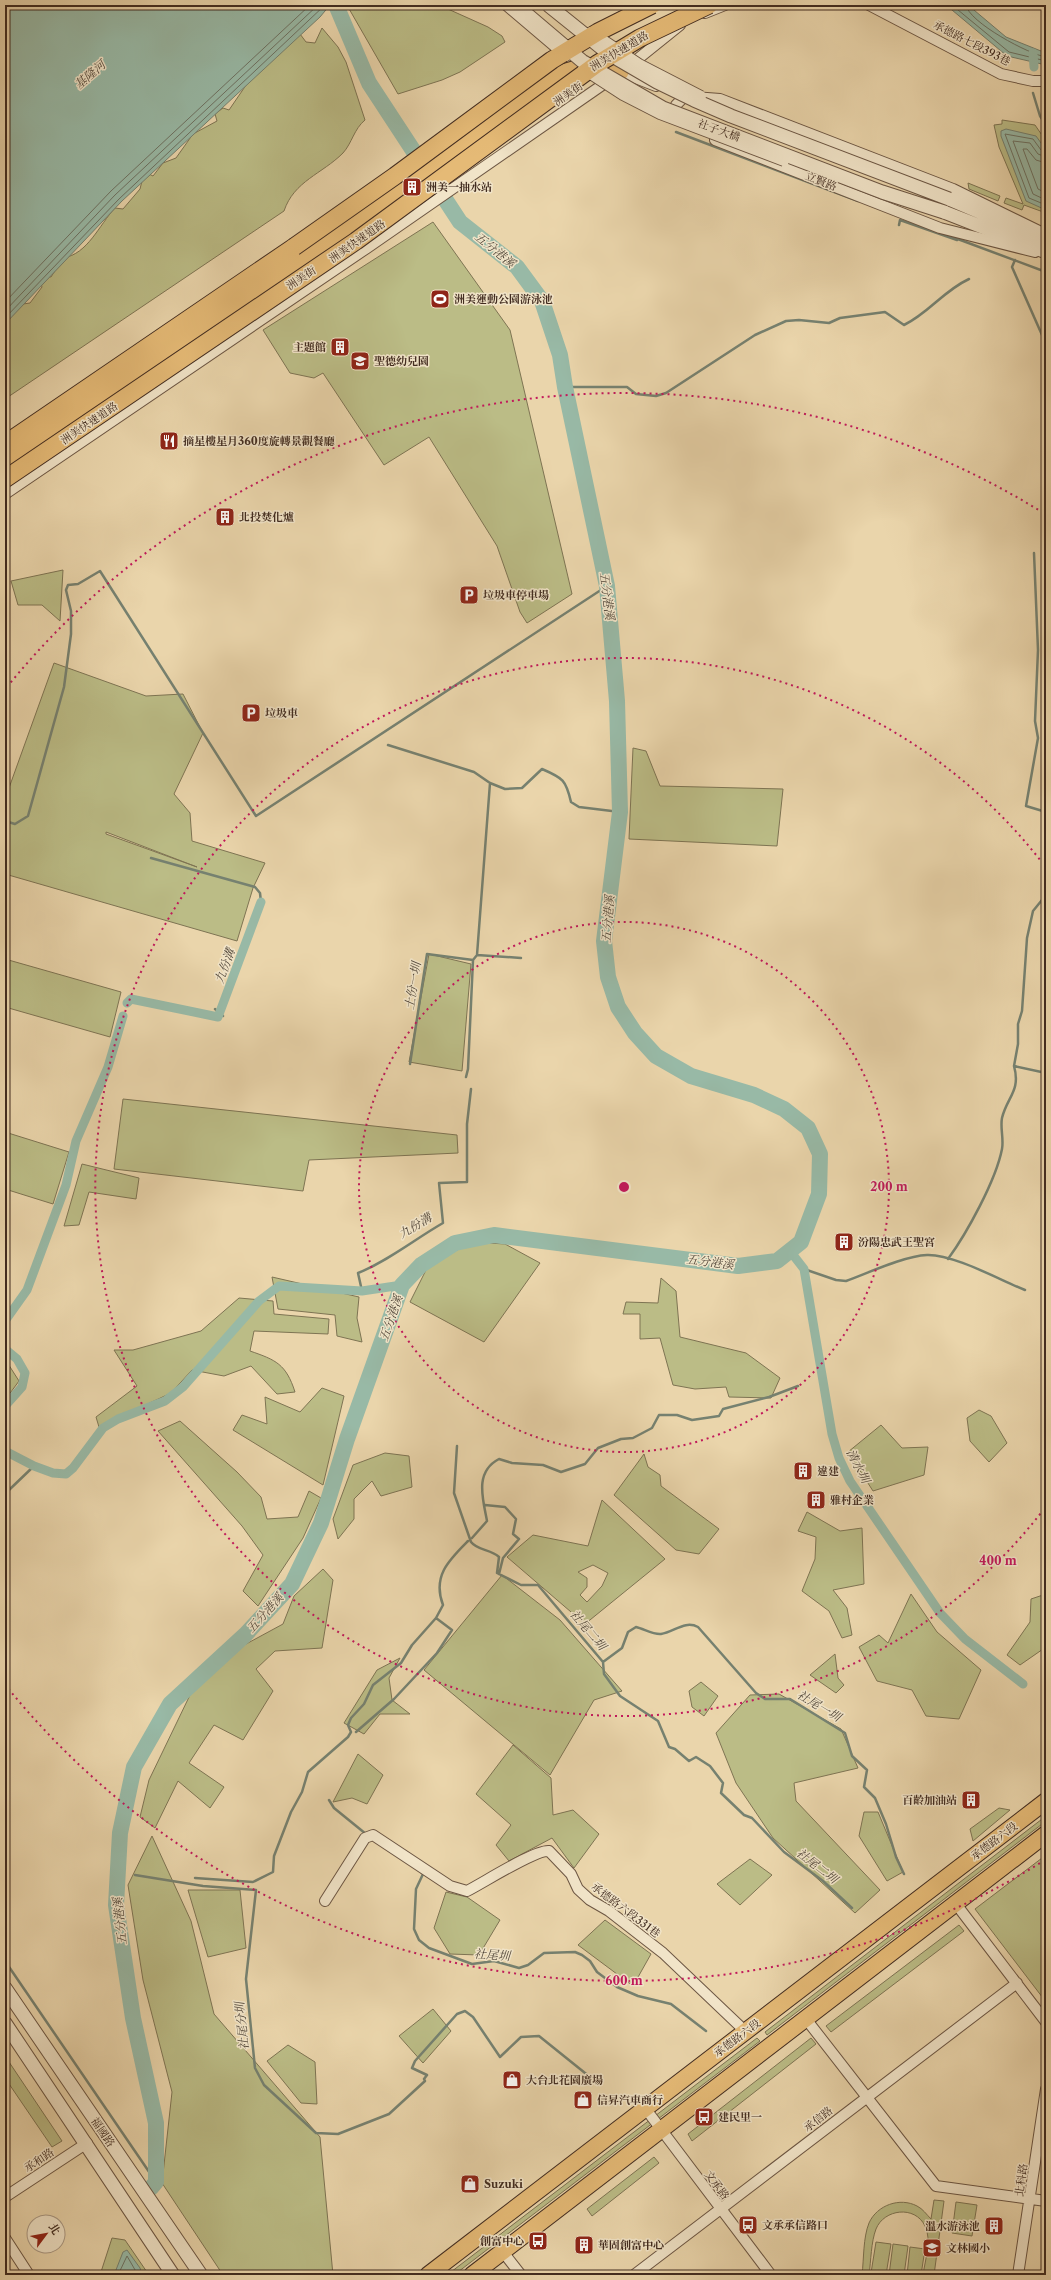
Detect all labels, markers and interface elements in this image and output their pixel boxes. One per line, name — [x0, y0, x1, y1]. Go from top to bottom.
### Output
street label: 承德路七段393巷 — [931, 18, 1013, 68]
street label: 洲美快速道路 — [587, 28, 651, 74]
water label: 基隆河 — [71, 56, 110, 92]
street label: 洲美街 — [550, 79, 586, 109]
street label: 社子大橋 — [696, 116, 742, 144]
street label: 立賢路 — [803, 169, 839, 193]
building icon: 洲美一抽水站 — [401, 176, 423, 198]
place label: 洲美一抽水站 — [426, 180, 492, 194]
street label: 洲美快速道路 — [326, 216, 388, 266]
water label: 五分港溪 — [472, 229, 520, 272]
street label: 洲美街 — [283, 263, 319, 293]
sports icon: 洲美運動公園游泳池 — [429, 288, 451, 310]
place label: 洲美運動公園游泳池 — [454, 292, 553, 306]
building icon: 主題館 — [329, 336, 351, 358]
place label: 主題館 — [293, 340, 326, 354]
school or university icon: 聖德幼兒園 — [349, 350, 371, 372]
place label: 聖德幼兒園 — [374, 354, 429, 368]
street label: 洲美快速道路 — [58, 399, 120, 447]
restaurant icon: 摘星樓星月360度旋轉景觀餐廳 — [158, 430, 180, 452]
place label: 摘星樓星月360度旋轉景觀餐廳 — [183, 434, 335, 448]
building icon: 北投焚化爐 — [214, 506, 236, 528]
place label: 北投焚化爐 — [239, 510, 294, 524]
water label: 五分港溪 — [597, 571, 618, 623]
parking icon: 垃圾車停車場 — [458, 584, 480, 606]
place label: 垃圾車停車場 — [483, 588, 549, 602]
parking icon: 垃圾車 — [240, 702, 262, 724]
place label: 垃圾車 — [265, 706, 298, 720]
water label: 五分港溪 — [598, 892, 617, 944]
water label: 九份溝 — [211, 944, 238, 985]
water label: 土份一圳 — [401, 959, 424, 1011]
text: 200 m — [870, 1179, 908, 1194]
centre of rings — [617, 1180, 631, 1194]
water label: 九份溝 — [395, 1209, 436, 1241]
building icon: 汾陽忠武王聖宮 — [833, 1231, 855, 1253]
place label: 汾陽忠武王聖宮 — [858, 1235, 935, 1249]
water label: 五分港溪 — [685, 1251, 737, 1272]
water label: 五分港溪 — [376, 1291, 406, 1343]
water label: 清水圳 — [844, 1446, 874, 1487]
building icon: 違建 — [792, 1460, 814, 1482]
place label: 違建 — [817, 1464, 839, 1478]
building icon: 雅村企業 — [805, 1489, 827, 1511]
place label: 雅村企業 — [830, 1493, 874, 1507]
text: 400 m — [979, 1553, 1017, 1568]
water label: 五分港溪 — [243, 1588, 288, 1636]
water label: 社尾二圳 — [567, 1606, 611, 1654]
water label: 社尾一圳 — [795, 1687, 845, 1725]
building icon: 百齡加油站 — [960, 1789, 982, 1811]
place label: 百齡加油站 — [902, 1793, 957, 1807]
street label: 承德路六段 — [968, 1819, 1020, 1863]
water label: 社尾二圳 — [794, 1845, 842, 1888]
street label: 承德路六段331巷 — [589, 1880, 663, 1940]
water label: 五分港溪 — [109, 1894, 129, 1946]
water label: 社尾圳 — [474, 1946, 513, 1963]
text: 600 m — [605, 1973, 643, 1988]
water label: 社尾分圳 — [231, 1999, 251, 2051]
street label: 承德路六段 — [711, 2016, 763, 2060]
shop icon: 大台北花園廣場 — [501, 2069, 523, 2091]
place label: 大台北花園廣場 — [526, 2073, 603, 2087]
shop icon: 信昇汽車商行 — [572, 2089, 594, 2111]
place label: 信昇汽車商行 — [597, 2093, 663, 2107]
street label: 承信路 — [801, 2103, 835, 2135]
bus stop icon: 建民里一 — [693, 2106, 715, 2128]
place label: 建民里一 — [718, 2110, 762, 2124]
street label: 福國路 — [88, 2114, 118, 2150]
street label: 承和路 — [21, 2145, 57, 2175]
street label: 北科路 — [1012, 2163, 1030, 2197]
street label: 文承路 — [701, 2168, 733, 2202]
shop icon: Suzuki — [459, 2173, 481, 2195]
place label: Suzuki — [484, 2177, 523, 2191]
north arrow — [26, 2214, 66, 2254]
bus stop icon: 文承承信路口 — [737, 2214, 759, 2236]
building icon: 溫水游泳池 — [983, 2215, 1005, 2237]
place label: 文承承信路口 — [762, 2218, 828, 2232]
place label: 溫水游泳池 — [925, 2219, 980, 2233]
text: 北 — [46, 2220, 63, 2237]
bus stop icon: 創富中心 — [527, 2230, 549, 2252]
place label: 創富中心 — [480, 2234, 524, 2248]
building icon: 華固創富中心 — [573, 2234, 595, 2256]
school or university icon: 文林國小 — [921, 2237, 943, 2259]
place label: 華固創富中心 — [598, 2238, 664, 2252]
place label: 文林國小 — [946, 2241, 990, 2255]

